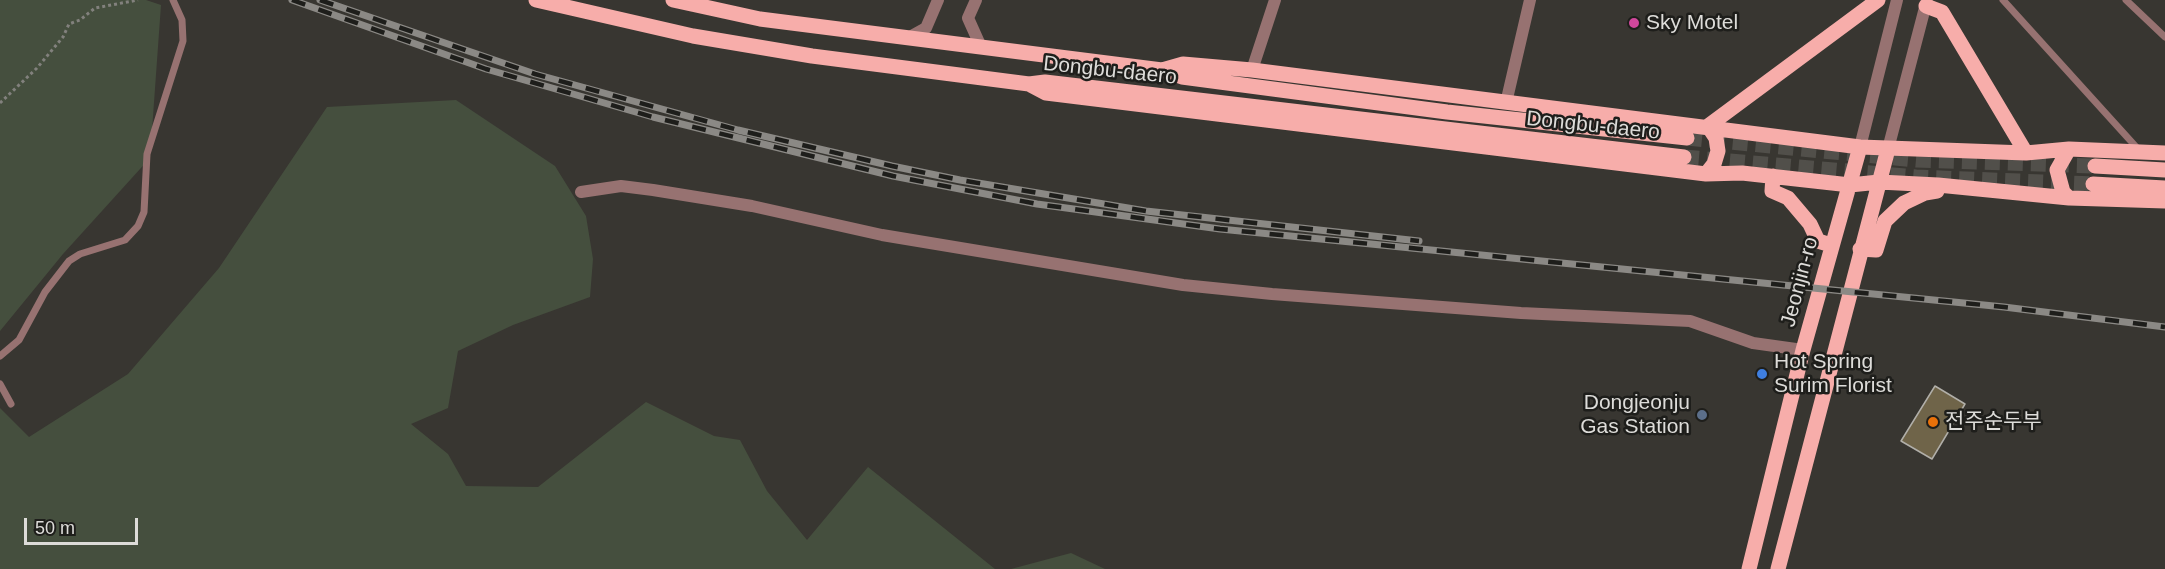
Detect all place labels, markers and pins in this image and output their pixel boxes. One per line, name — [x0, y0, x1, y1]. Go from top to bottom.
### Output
place label: Sky Motel — [1646, 10, 1738, 36]
marker: Sky Motel — [1627, 16, 1641, 30]
place label: Hot Spring Surim Florist — [1774, 349, 1892, 399]
marker: Hot Spring Surim Florist — [1755, 367, 1769, 381]
place label: Dongjeonju Gas Station — [1580, 390, 1690, 440]
marker: Dongjeonju Gas Station — [1695, 408, 1709, 422]
place label: 전주순두부 — [1945, 409, 2042, 435]
marker: 전주순두부 — [1926, 415, 1940, 429]

